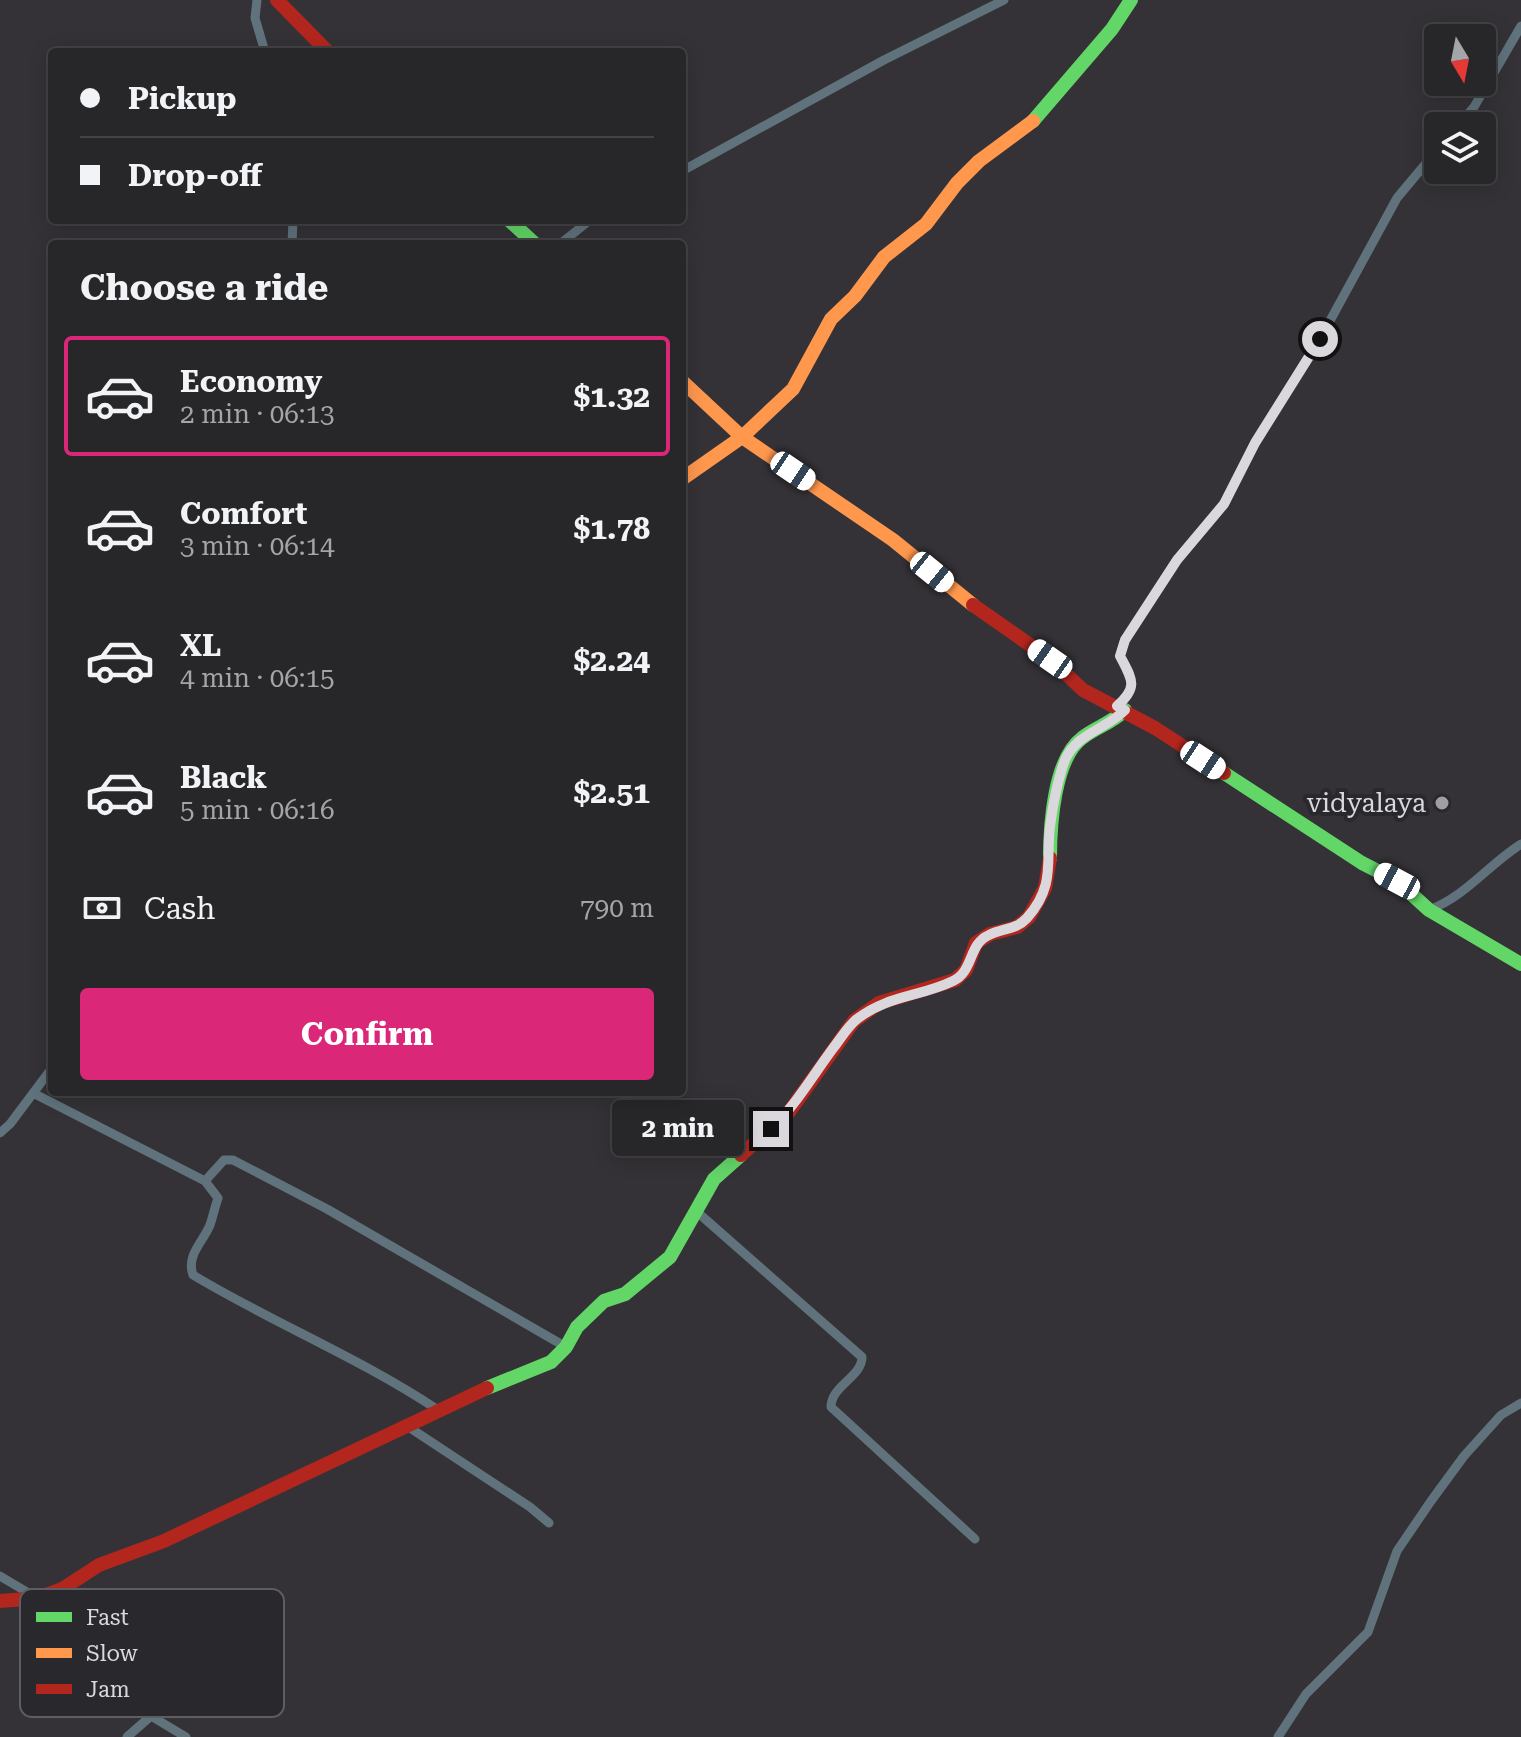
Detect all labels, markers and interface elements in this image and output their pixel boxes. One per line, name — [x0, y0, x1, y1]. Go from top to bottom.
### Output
north arrow — [1424, 24, 1496, 96]
map controls — [1424, 24, 1496, 184]
text: Pickup — [128, 81, 236, 116]
button: layers — [1424, 112, 1496, 184]
text: Drop-off — [128, 158, 262, 193]
text: Choose a ride — [80, 267, 328, 309]
route start — [1302, 321, 1338, 357]
icon: car — [84, 360, 156, 432]
text: Economy — [180, 364, 322, 399]
text: $1.32 — [573, 379, 650, 414]
text: 2 min · 06:13 — [180, 399, 335, 429]
car — [766, 448, 820, 494]
icon: car — [84, 492, 156, 564]
text: Comfort — [180, 496, 307, 531]
text: $1.78 — [573, 511, 650, 546]
text: 3 min · 06:14 — [180, 531, 335, 561]
car — [906, 548, 958, 596]
icon: car — [84, 624, 156, 696]
text: XL — [180, 628, 221, 663]
car — [1023, 635, 1077, 683]
text: $2.24 — [573, 643, 650, 678]
text: 4 min · 06:15 — [180, 663, 335, 693]
car — [1176, 737, 1230, 783]
icon: car — [84, 756, 156, 828]
text: Black — [180, 760, 267, 795]
text: $2.51 — [573, 775, 650, 810]
place label: vidyalaya — [1307, 788, 1426, 818]
marker: vidyalaya — [1433, 794, 1451, 812]
text: 5 min · 06:16 — [180, 795, 335, 825]
car — [1370, 859, 1424, 903]
icon: cash — [80, 886, 124, 930]
text: Cash — [144, 891, 215, 926]
text: 790 m — [580, 893, 654, 923]
button: Confirm — [80, 988, 654, 1080]
callout: 2 min — [611, 1101, 743, 1157]
route end — [753, 1111, 789, 1147]
text: 2 min — [642, 1113, 714, 1143]
legend — [20, 1589, 284, 1717]
text: Fast — [86, 1605, 129, 1630]
text: Slow — [86, 1641, 139, 1666]
text: Jam — [86, 1677, 130, 1702]

